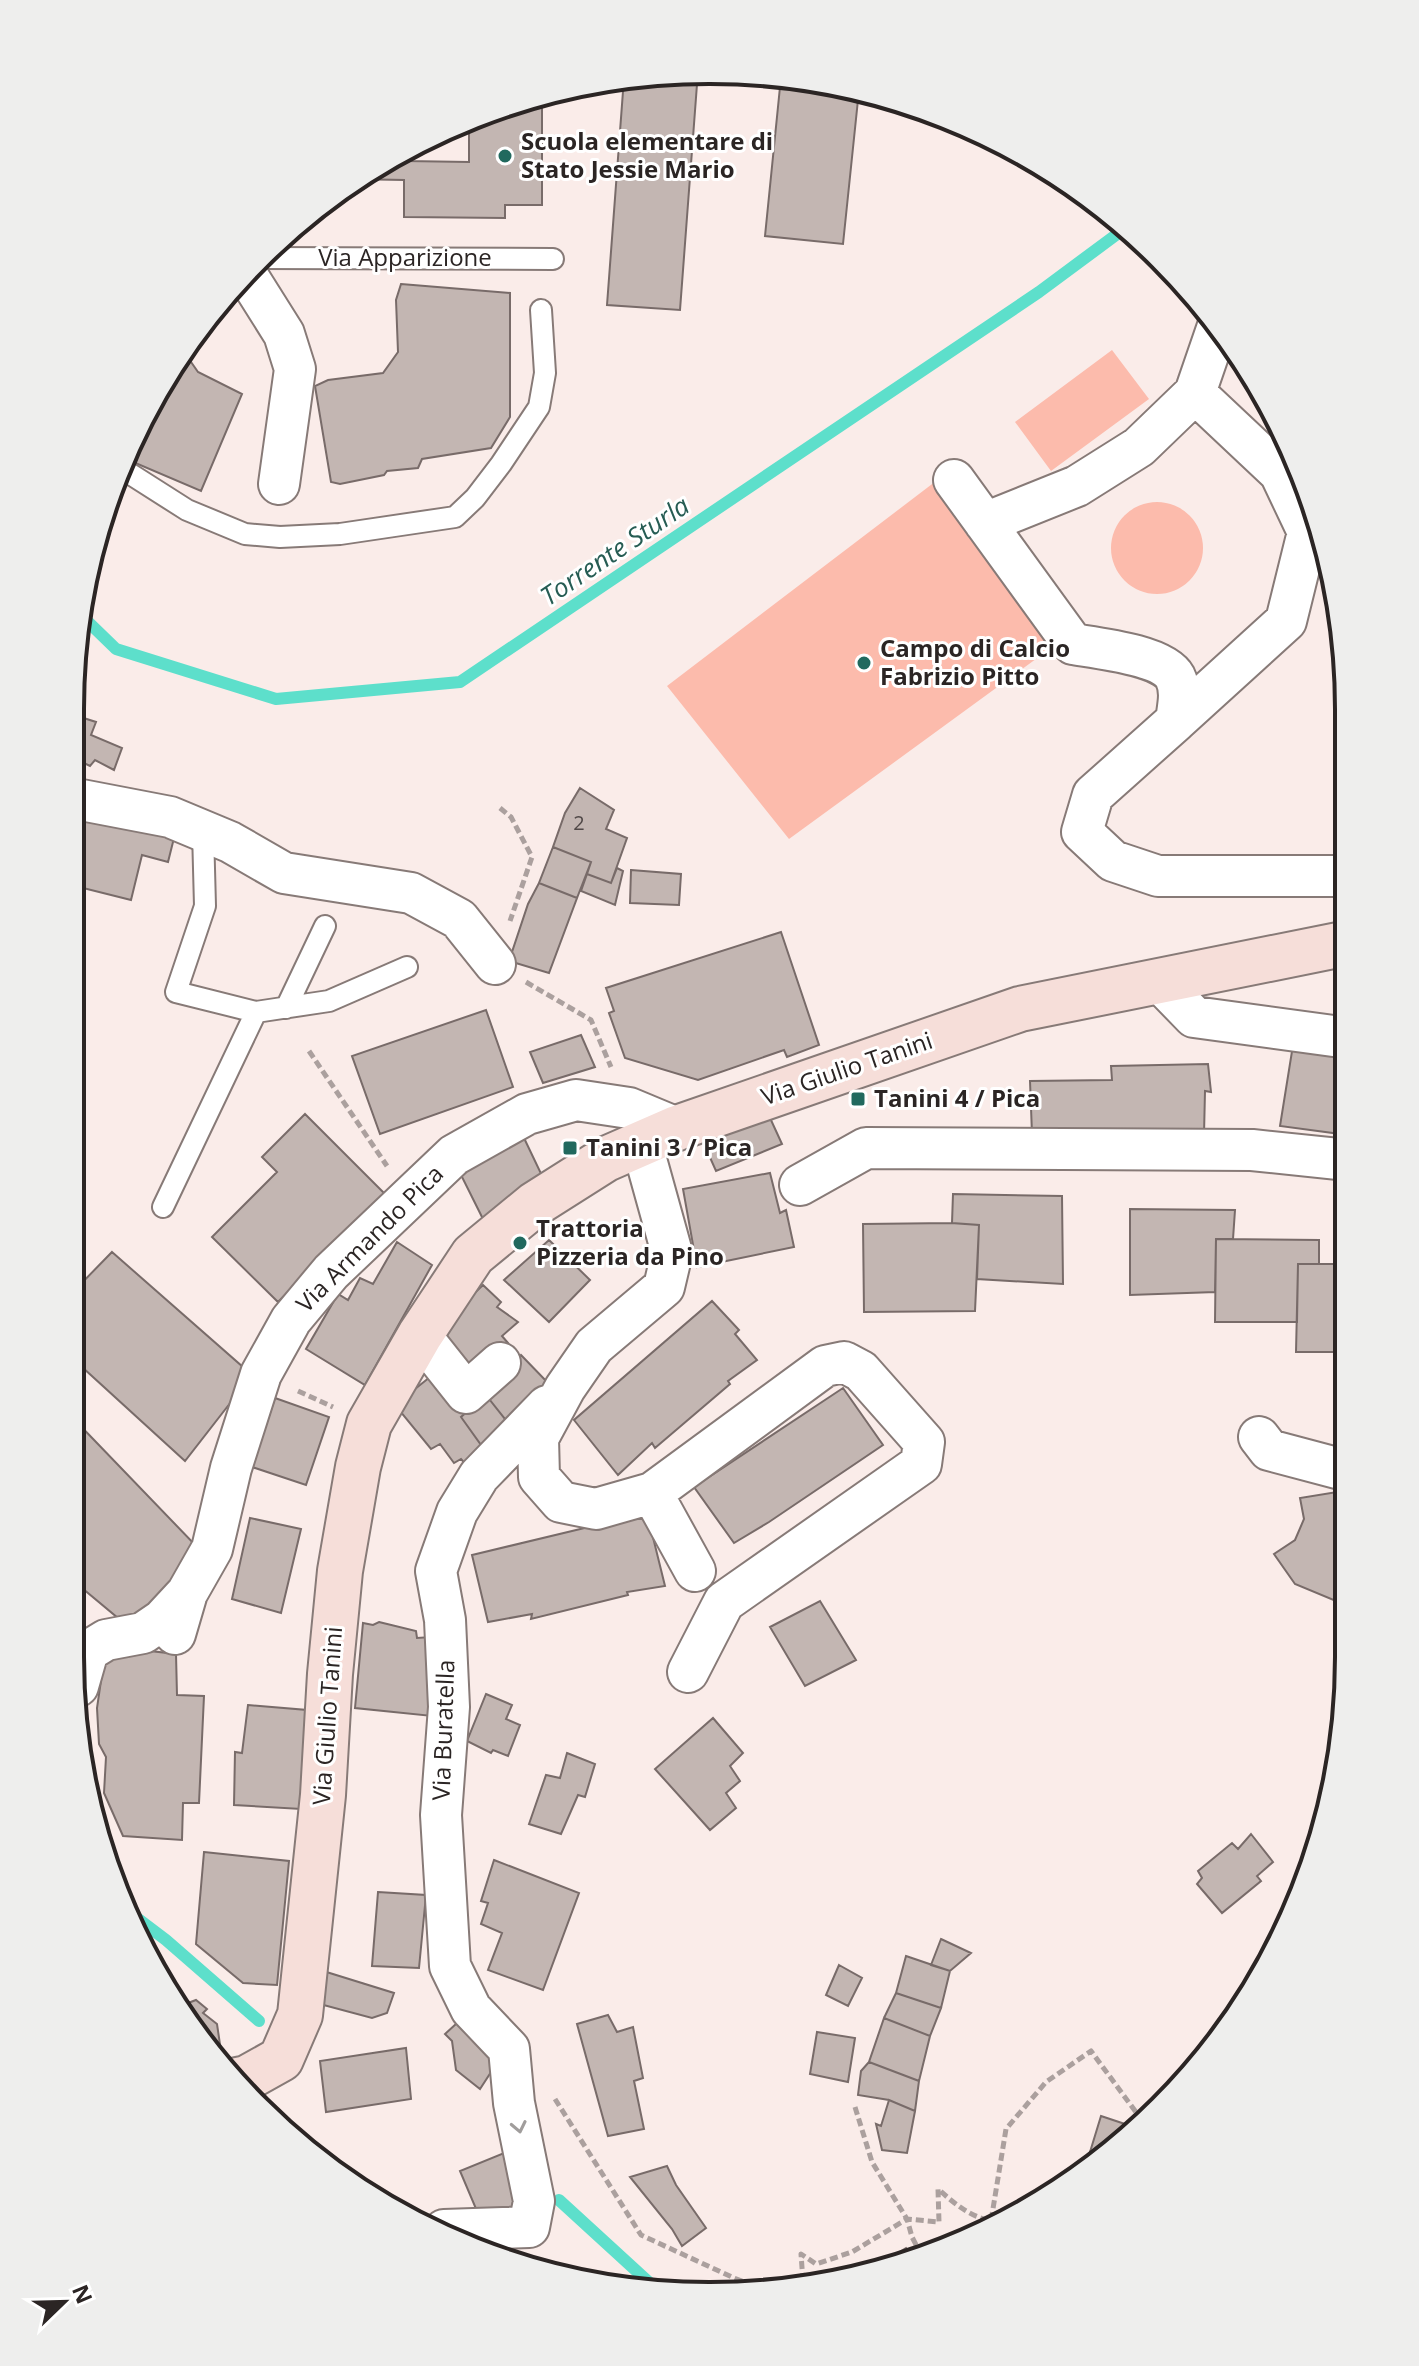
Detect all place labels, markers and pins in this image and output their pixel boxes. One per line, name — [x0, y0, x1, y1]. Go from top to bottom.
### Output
place label: Scuola elementare di Stato Jessie Mario — [521, 124, 773, 185]
marker: Scuola elementare di Stato Jessie Mario — [496, 147, 514, 165]
place label: Campo di Calcio Fabrizio Pitto — [880, 631, 1070, 692]
marker: Campo di Calcio Fabrizio Pitto — [855, 654, 873, 672]
place label: Tanini 4 / Pica — [874, 1081, 1040, 1114]
marker: Tanini 4 / Pica — [849, 1090, 867, 1108]
place label: Tanini 3 / Pica — [586, 1130, 752, 1163]
marker: Tanini 3 / Pica — [561, 1139, 579, 1157]
place label: Trattoria Pizzeria da Pino — [536, 1211, 724, 1272]
marker: Trattoria Pizzeria da Pino — [511, 1234, 529, 1252]

